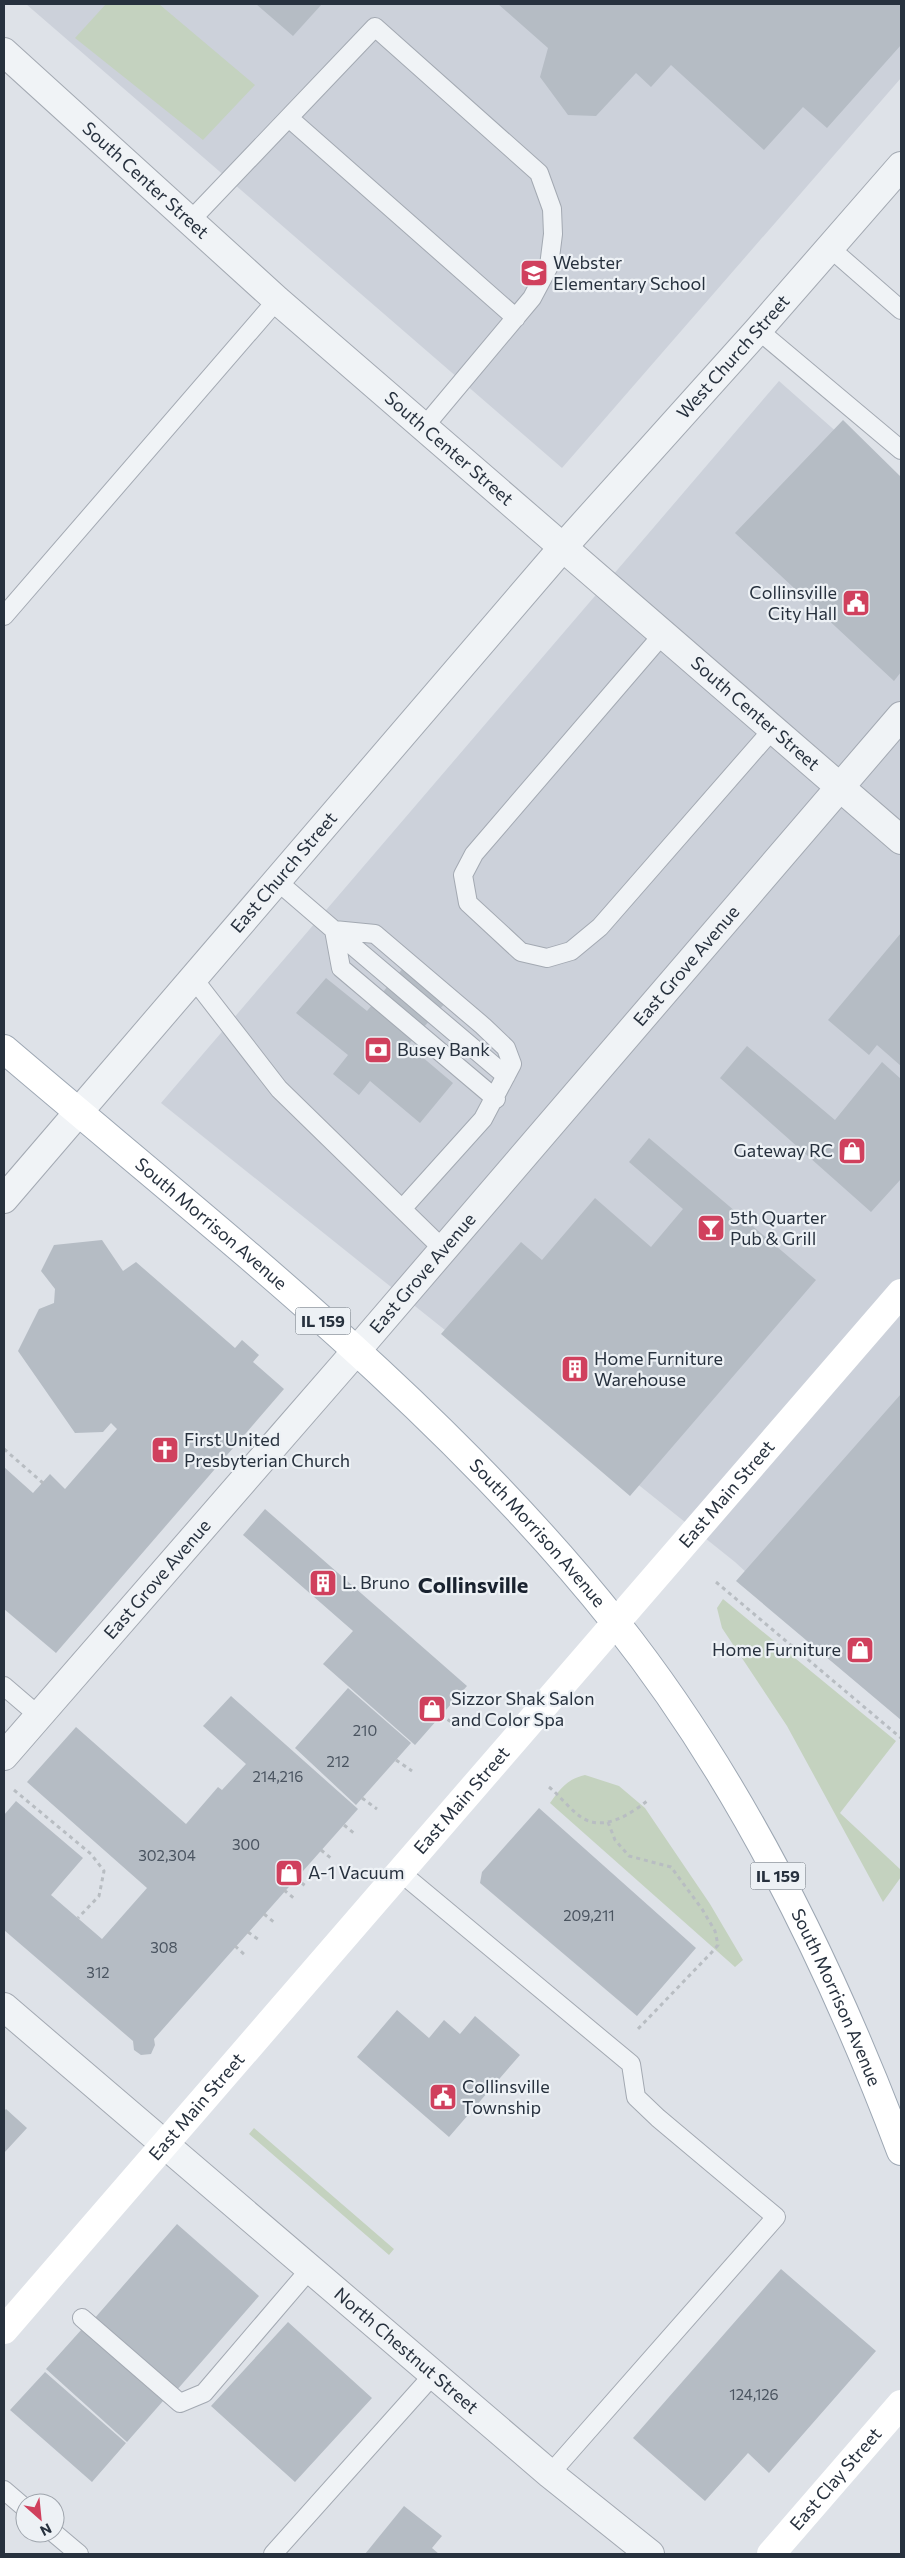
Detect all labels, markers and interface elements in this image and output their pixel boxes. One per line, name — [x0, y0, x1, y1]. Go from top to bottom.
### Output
street label: South Center Street — [78, 117, 214, 243]
place label: Webster Elementary School — [553, 251, 706, 294]
school or university icon: Webster Elementary School — [519, 258, 549, 288]
street label: West Church Street — [672, 290, 794, 423]
street label: South Center Street — [381, 386, 518, 510]
place label: Collinsville City Hall — [749, 581, 837, 624]
public building icon: Collinsville City Hall — [841, 588, 871, 618]
street label: South Center Street — [687, 651, 825, 775]
street label: East Church Street — [225, 807, 341, 937]
street label: East Grove Avenue — [628, 901, 743, 1030]
bank icon: Busey Bank — [363, 1035, 393, 1065]
place label: Busey Bank — [397, 1038, 490, 1060]
shop icon: Gateway RC — [837, 1136, 867, 1166]
place label: Gateway RC — [734, 1139, 833, 1161]
street label: South Morrison Avenue — [131, 1152, 292, 1294]
place label: 5th Quarter Pub & Grill — [730, 1206, 827, 1249]
street label: East Grove Avenue — [364, 1208, 480, 1337]
bar icon: 5th Quarter Pub & Grill — [696, 1213, 726, 1243]
road number: IL 159 — [296, 1308, 350, 1334]
place label: Home Furniture Warehouse — [594, 1347, 723, 1390]
building icon: Home Furniture Warehouse — [560, 1354, 590, 1384]
place label: First United Presbyterian Church — [184, 1428, 350, 1471]
church icon: First United Presbyterian Church — [150, 1435, 180, 1465]
street label: East Main Street — [674, 1435, 779, 1552]
street label: South Morrison Avenue — [465, 1454, 611, 1611]
street label: East Grove Avenue — [99, 1514, 215, 1643]
building icon: L. Bruno — [308, 1568, 338, 1598]
place label: L. Bruno — [342, 1571, 410, 1593]
district label: Collinsville — [418, 1571, 528, 1598]
shop icon: Home Furniture — [845, 1635, 875, 1665]
place label: Home Furniture — [712, 1638, 841, 1660]
place label: Sizzor Shak Salon and Color Spa — [451, 1687, 595, 1730]
shop icon: Sizzor Shak Salon and Color Spa — [417, 1694, 447, 1724]
house number: 210 — [353, 1721, 377, 1739]
street label: East Main Street — [409, 1742, 514, 1858]
house number: 212 — [326, 1752, 350, 1770]
house number: 214,216 — [253, 1767, 303, 1785]
house number: 300 — [232, 1835, 260, 1853]
house number: 302,304 — [138, 1846, 196, 1864]
shop icon: A-1 Vacuum — [274, 1858, 304, 1888]
place label: A-1 Vacuum — [308, 1861, 404, 1883]
road number: IL 159 — [750, 1862, 806, 1890]
street label: South Morrison Avenue — [787, 1905, 886, 2089]
house number: 209,211 — [563, 1906, 615, 1924]
house number: 308 — [150, 1938, 178, 1956]
house number: 312 — [86, 1963, 110, 1981]
street label: East Main Street — [144, 2048, 249, 2164]
place label: Collinsville Township — [462, 2075, 550, 2118]
public building icon: Collinsville Township — [428, 2082, 458, 2112]
street label: North Chestnut Street — [330, 2282, 483, 2418]
house number: 124,126 — [729, 2385, 779, 2403]
street label: East Clay Street — [785, 2423, 886, 2534]
north arrow — [15, 2493, 65, 2543]
text: N — [38, 2520, 55, 2540]

